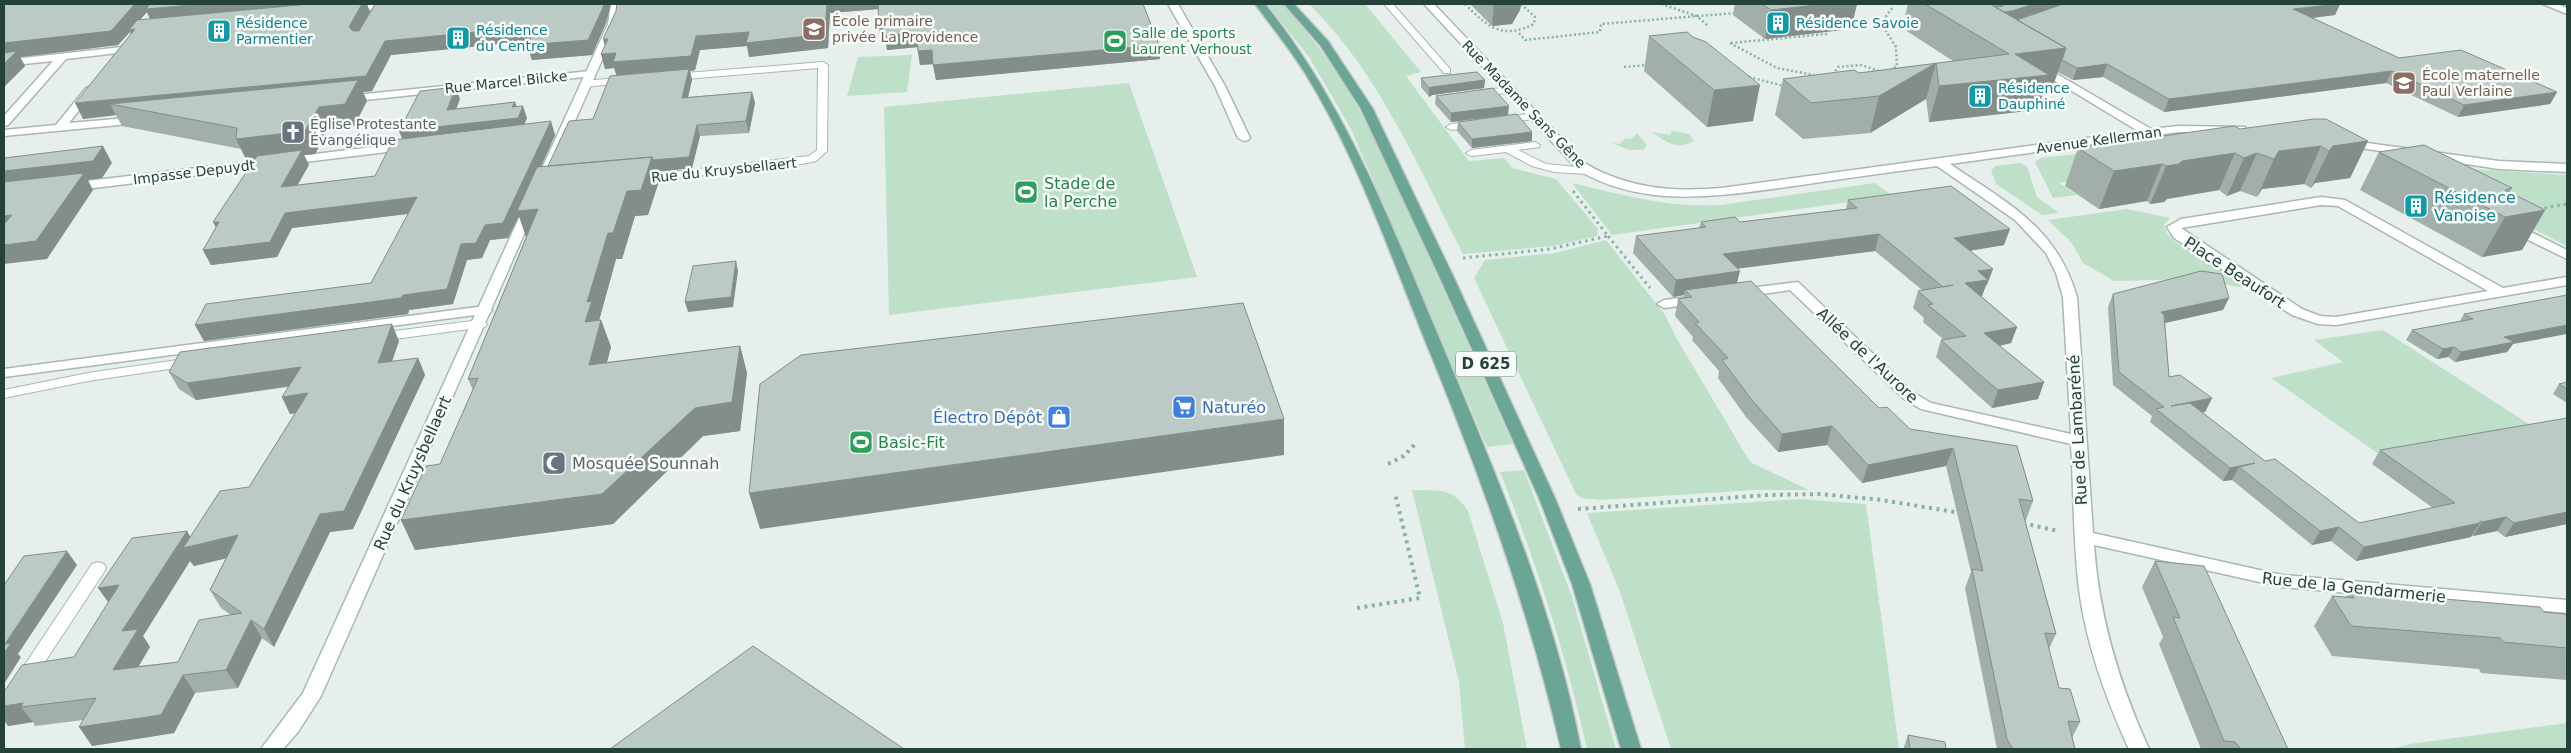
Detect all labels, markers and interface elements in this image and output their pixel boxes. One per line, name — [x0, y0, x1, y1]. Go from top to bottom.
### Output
building icon: Résidence Savoie — [1765, 10, 1791, 36]
place label: École primaire privée La Providence — [832, 13, 978, 45]
place label: Résidence Parmentier — [236, 15, 313, 47]
place label: Résidence Savoie — [1796, 15, 1919, 31]
school or university icon: École primaire privée La Providence — [801, 16, 827, 42]
building icon: Résidence Parmentier — [206, 18, 232, 44]
place label: Résidence du Centre — [476, 22, 548, 54]
building icon: Résidence du Centre — [445, 25, 471, 51]
place label: Salle de sports Laurent Verhoust — [1132, 25, 1252, 57]
sports icon: Salle de sports Laurent Verhoust — [1102, 28, 1128, 54]
street label: Rue Madame Sans Gêne — [1459, 37, 1589, 171]
place label: École maternelle Paul Verlaine — [2422, 67, 2540, 99]
street label: Rue Marcel Bilcke — [444, 68, 568, 96]
school or university icon: École maternelle Paul Verlaine — [2391, 70, 2417, 96]
place label: Résidence Dauphiné — [1998, 80, 2070, 112]
building icon: Résidence Dauphiné — [1967, 83, 1993, 109]
place label: Église Protestante Évangélique — [310, 116, 437, 148]
church icon: Église Protestante Évangélique — [280, 119, 306, 145]
street label: Avenue Kellerman — [2035, 123, 2163, 157]
street label: Rue du Kruysbellaert — [650, 154, 798, 186]
street label: Impasse Depuydt — [132, 157, 256, 187]
place label: Stade de la Perche — [1044, 174, 1117, 211]
sports icon: Stade de la Perche — [1013, 179, 1039, 205]
place label: Résidence Vanoise — [2434, 188, 2516, 225]
building icon: Résidence Vanoise — [2403, 193, 2429, 219]
street label: Place Beaufort — [2181, 233, 2289, 312]
street label: Allée de l'Aurore — [1813, 304, 1922, 407]
road number: D 625 — [1456, 352, 1516, 376]
street label: Rue de Lambaréné — [2064, 354, 2091, 506]
street label: Rue du Kruysbellaert — [370, 393, 455, 553]
supermarket icon: Naturéo — [1171, 394, 1197, 420]
place label: Naturéo — [1202, 398, 1266, 417]
shop icon: Électro Dépôt — [1046, 404, 1072, 430]
place label: Électro Dépôt — [933, 408, 1042, 427]
sports icon: Basic-Fit — [848, 429, 874, 455]
place label: Basic-Fit — [878, 433, 945, 452]
mosque icon: Mosquée Sounnah — [541, 450, 567, 476]
place label: Mosquée Sounnah — [572, 454, 719, 473]
street label: Rue de la Gendarmerie — [2261, 568, 2447, 607]

